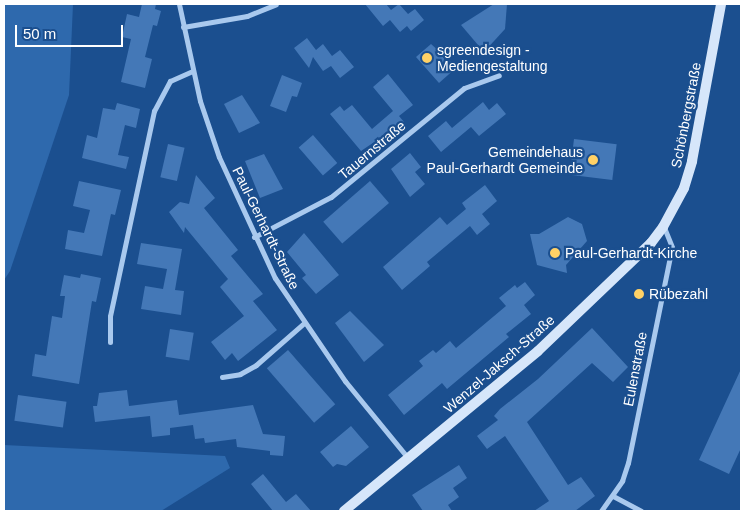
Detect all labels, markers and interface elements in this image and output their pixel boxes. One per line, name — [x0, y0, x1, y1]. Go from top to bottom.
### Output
scale bar — [18, 15, 125, 47]
text: 50 m — [23, 25, 56, 42]
place label: sgreendesign - Mediengestaltung — [437, 42, 548, 74]
marker: sgreendesign - Mediengestaltung — [421, 52, 433, 64]
street label: Schönbergstraße — [668, 61, 704, 169]
street label: Tauernstraße — [335, 117, 409, 183]
place label: Gemeindehaus Paul-Gerhardt Gemeinde — [427, 144, 583, 176]
marker: Gemeindehaus Paul-Gerhardt Gemeinde — [587, 154, 599, 166]
street label: Paul-Gerhardt-Straße — [229, 164, 303, 292]
place label: Paul-Gerhardt-Kirche — [565, 245, 697, 261]
marker: Paul-Gerhardt-Kirche — [549, 247, 561, 259]
place label: Rübezahl — [649, 286, 708, 302]
marker: Rübezahl — [633, 288, 645, 300]
street label: Wenzel-Jaksch-Straße — [440, 311, 558, 417]
street label: Eulenstraße — [620, 330, 650, 408]

